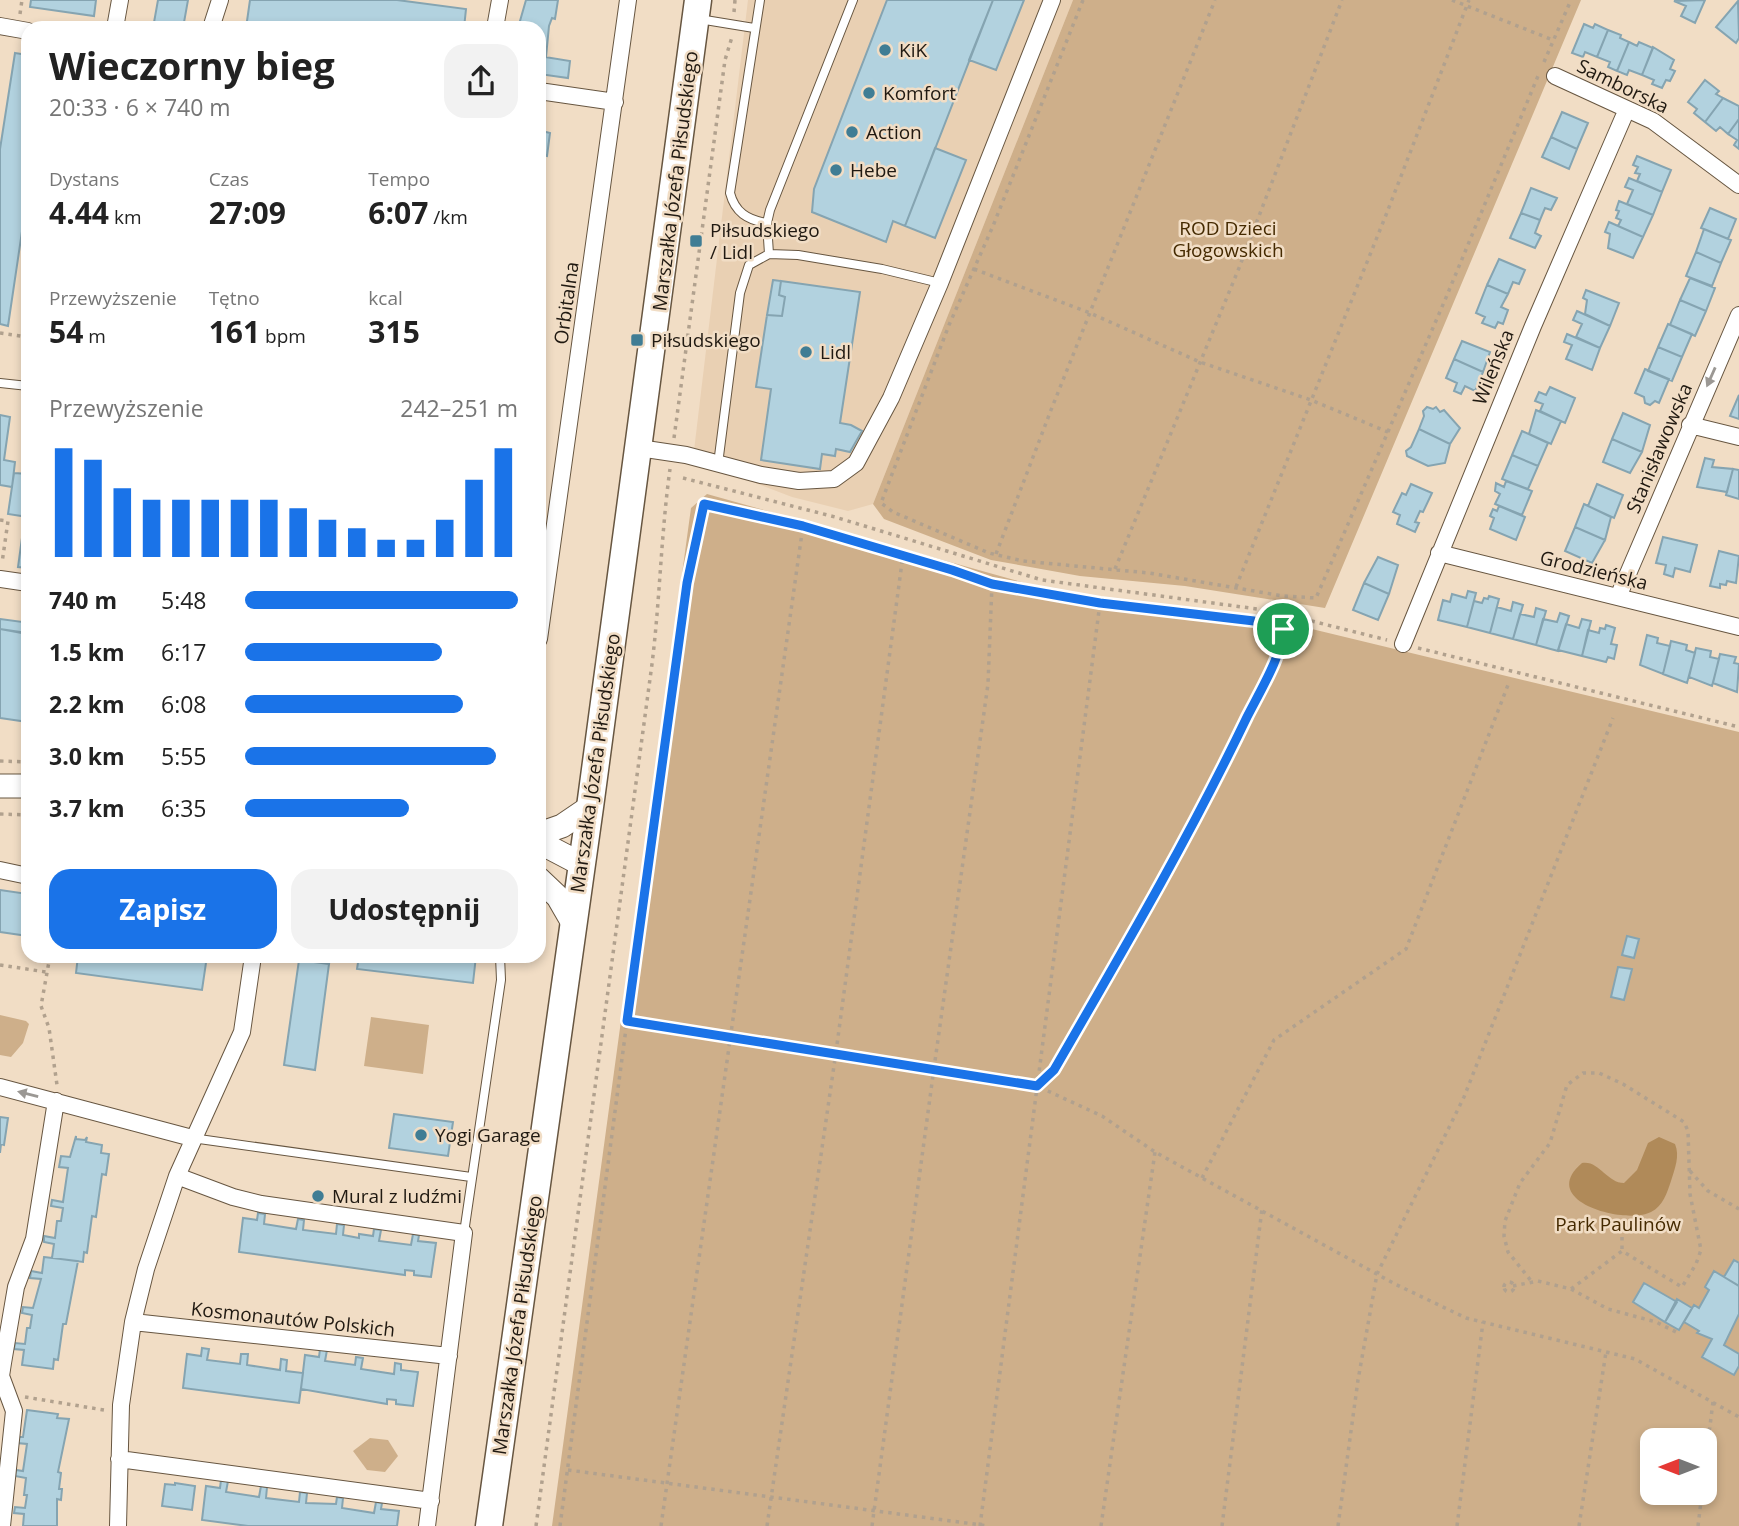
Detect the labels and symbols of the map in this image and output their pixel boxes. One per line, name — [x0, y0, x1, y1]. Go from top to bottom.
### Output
place label: KiK — [899, 37, 927, 63]
marker: KiK — [877, 42, 893, 58]
street label: Marszałka Józefa Piłsudskiego — [646, 49, 704, 313]
street label: Samborska — [1573, 53, 1673, 119]
place label: Komfort — [883, 80, 956, 106]
marker: Komfort — [861, 85, 877, 101]
place label: Action — [866, 119, 922, 145]
marker: Action — [844, 124, 860, 140]
place label: Hebe — [850, 157, 897, 183]
marker: Hebe — [828, 162, 844, 178]
park label: ROD Dzieci Głogowskich — [1172, 215, 1284, 263]
place label: Piłsudskiego / Lidl — [710, 217, 820, 265]
marker: Piłsudskiego / Lidl — [688, 233, 704, 249]
street label: Orbitalna — [547, 260, 585, 346]
street label: Wileńska — [1466, 325, 1520, 409]
place label: Piłsudskiego — [651, 327, 761, 353]
marker: Piłsudskiego — [629, 332, 645, 348]
place label: Lidl — [820, 339, 851, 365]
marker: Lidl — [798, 344, 814, 360]
one-way arrow — [1705, 367, 1717, 387]
street label: Stanisławowska — [1620, 379, 1698, 517]
street label: Grodzieńska — [1537, 544, 1651, 596]
pin — [1253, 599, 1313, 659]
street label: Marszałka Józefa Piłsudskiego — [564, 632, 626, 894]
one-way arrow — [17, 1088, 39, 1099]
place label: Yogi Garage — [435, 1122, 541, 1148]
marker: Yogi Garage — [413, 1127, 429, 1143]
place label: Mural z ludźmi — [332, 1183, 462, 1209]
marker: Mural z ludźmi — [310, 1188, 326, 1204]
street label: Marszałka Józefa Piłsudskiego — [486, 1194, 548, 1456]
park label: Park Paulinów — [1555, 1211, 1681, 1237]
street label: Kosmonautów Polskich — [190, 1295, 396, 1343]
north arrow — [1640, 1428, 1717, 1505]

